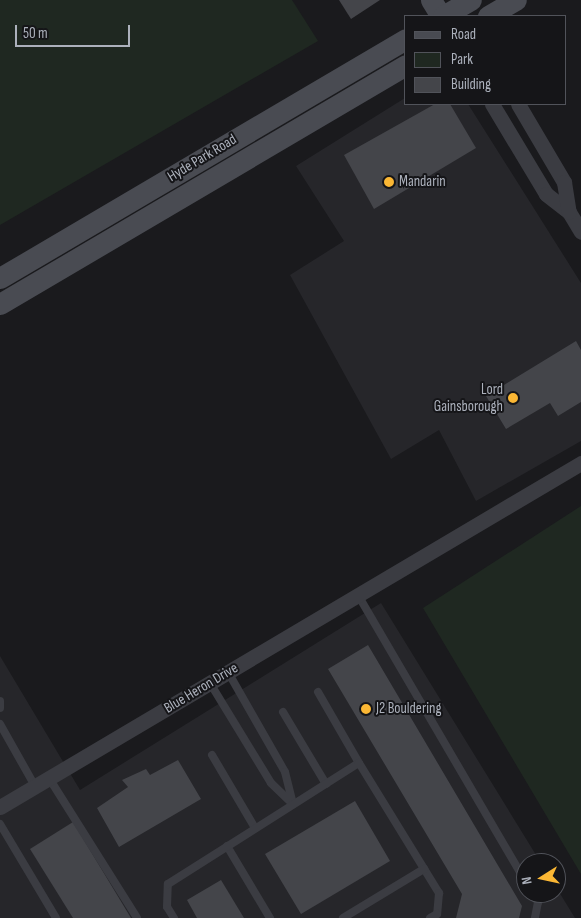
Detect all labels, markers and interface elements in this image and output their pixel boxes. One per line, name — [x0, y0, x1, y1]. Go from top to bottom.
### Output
scale bar — [18, 15, 132, 47]
legend — [404, 15, 566, 105]
text: 50 m — [23, 24, 48, 43]
text: Road — [451, 25, 476, 44]
text: Park — [451, 50, 473, 69]
text: Building — [451, 75, 491, 94]
street label: Hyde Park Road — [164, 130, 240, 186]
place label: Mandarin — [399, 173, 446, 191]
marker: Mandarin — [383, 176, 395, 188]
place label: Lord Gainsborough — [434, 380, 503, 415]
marker: Lord Gainsborough — [507, 392, 519, 404]
street label: Blue Heron Drive — [161, 659, 241, 717]
place label: J2 Bouldering — [376, 700, 441, 718]
marker: J2 Bouldering — [360, 703, 372, 715]
north arrow — [516, 853, 566, 903]
text: N — [518, 875, 536, 886]

